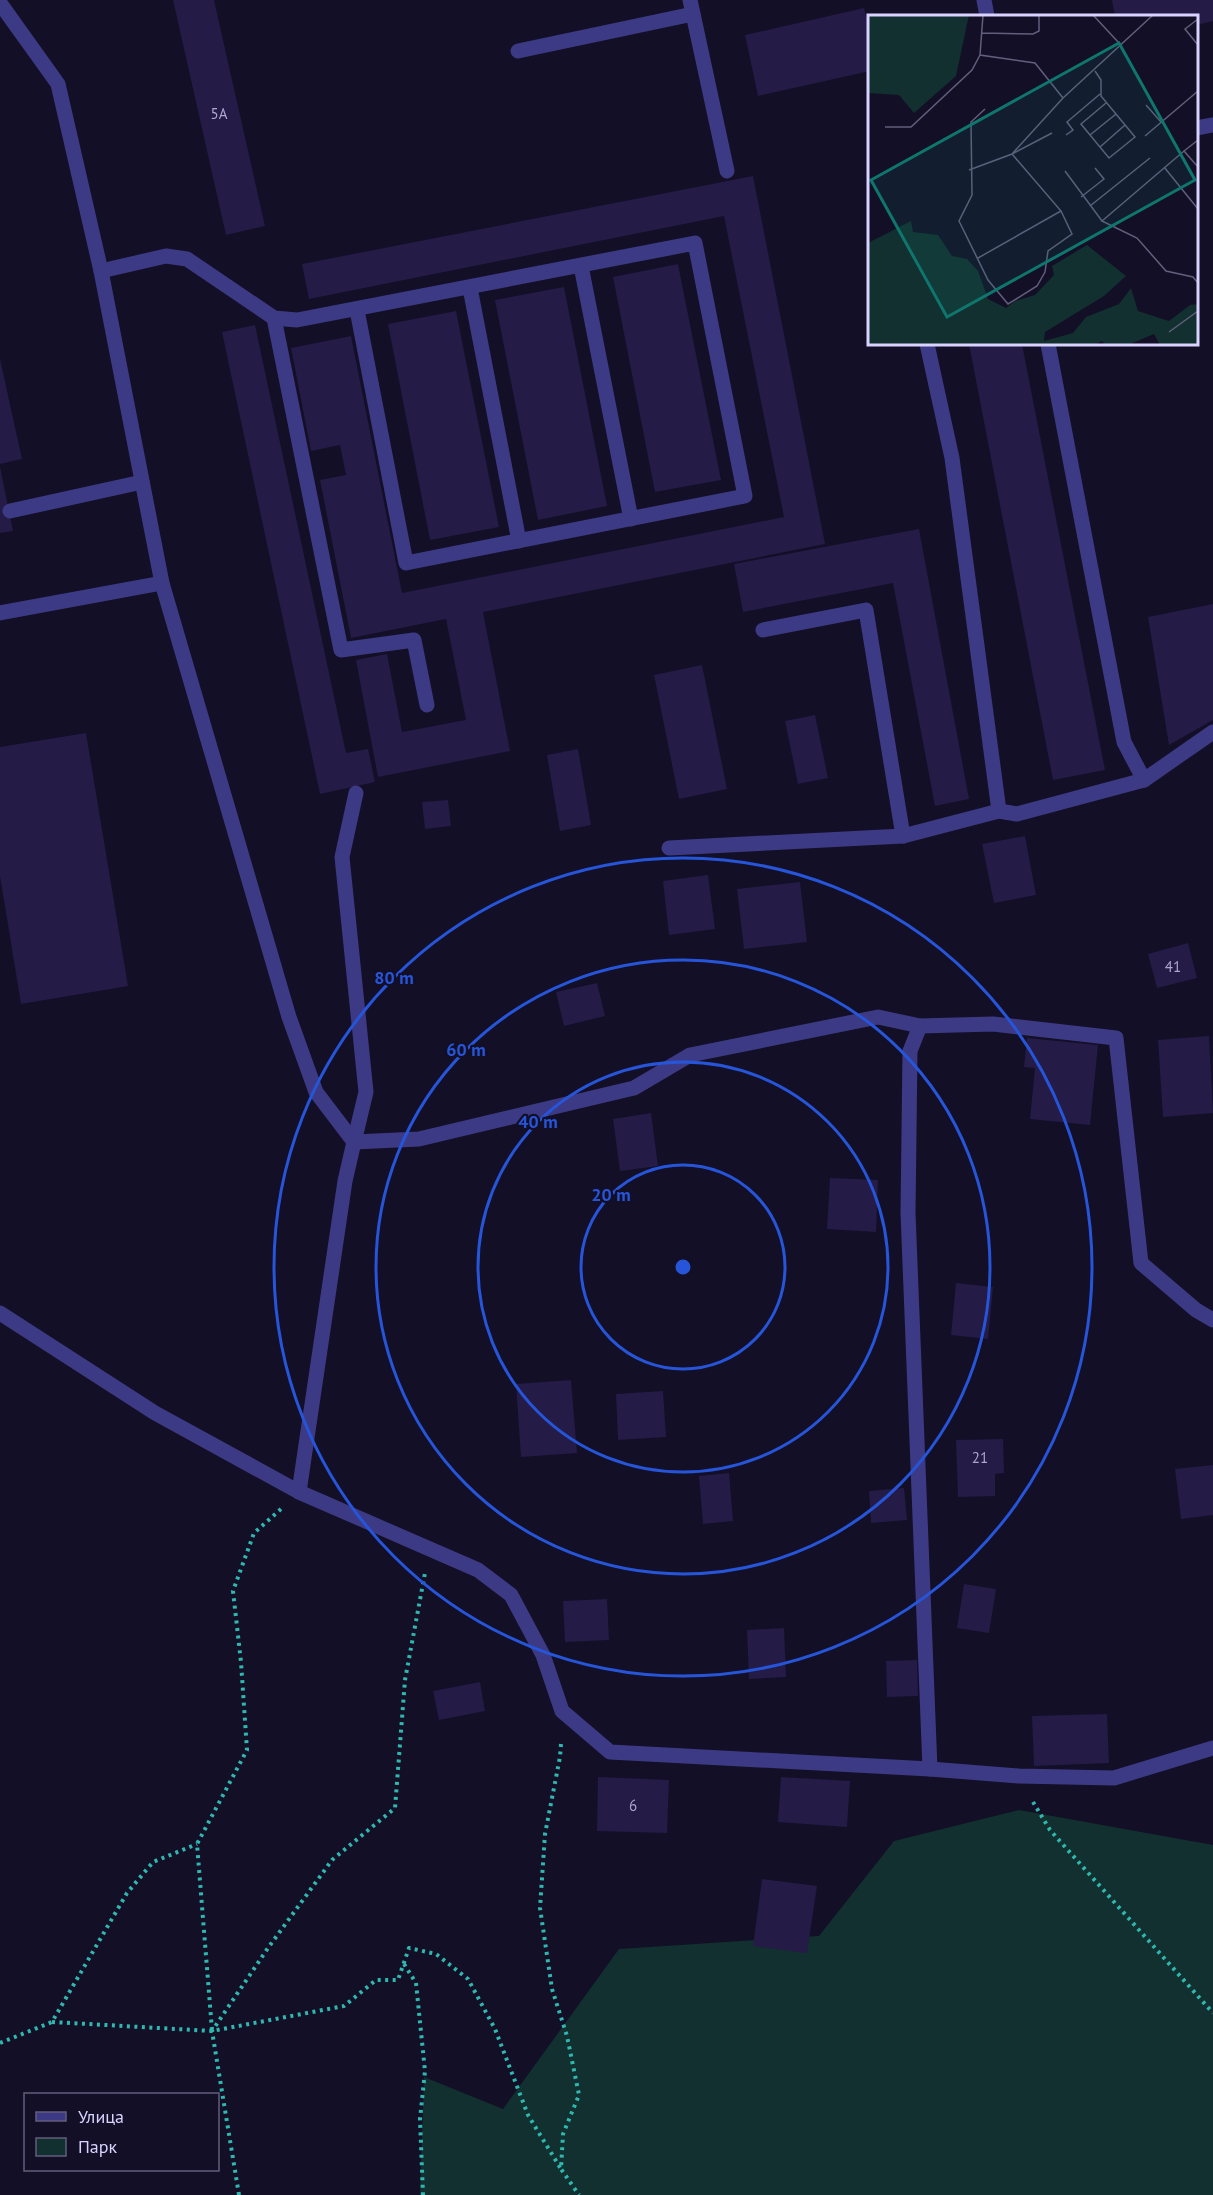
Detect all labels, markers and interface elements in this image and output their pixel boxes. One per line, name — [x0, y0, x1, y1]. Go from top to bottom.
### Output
inset map — [868, 15, 1198, 345]
house number: 5А — [211, 104, 228, 123]
house number: 41 — [1165, 957, 1181, 976]
text: 80 m — [374, 966, 414, 989]
text: 60 m — [446, 1038, 486, 1061]
text: 40 m — [518, 1110, 558, 1133]
text: 20 m — [591, 1183, 631, 1206]
centre of rings — [673, 1257, 693, 1277]
house number: 21 — [972, 1448, 988, 1467]
house number: 6 — [629, 1796, 637, 1815]
legend — [24, 2093, 219, 2171]
text: Улица — [78, 2105, 124, 2128]
text: Парк — [78, 2135, 118, 2158]

